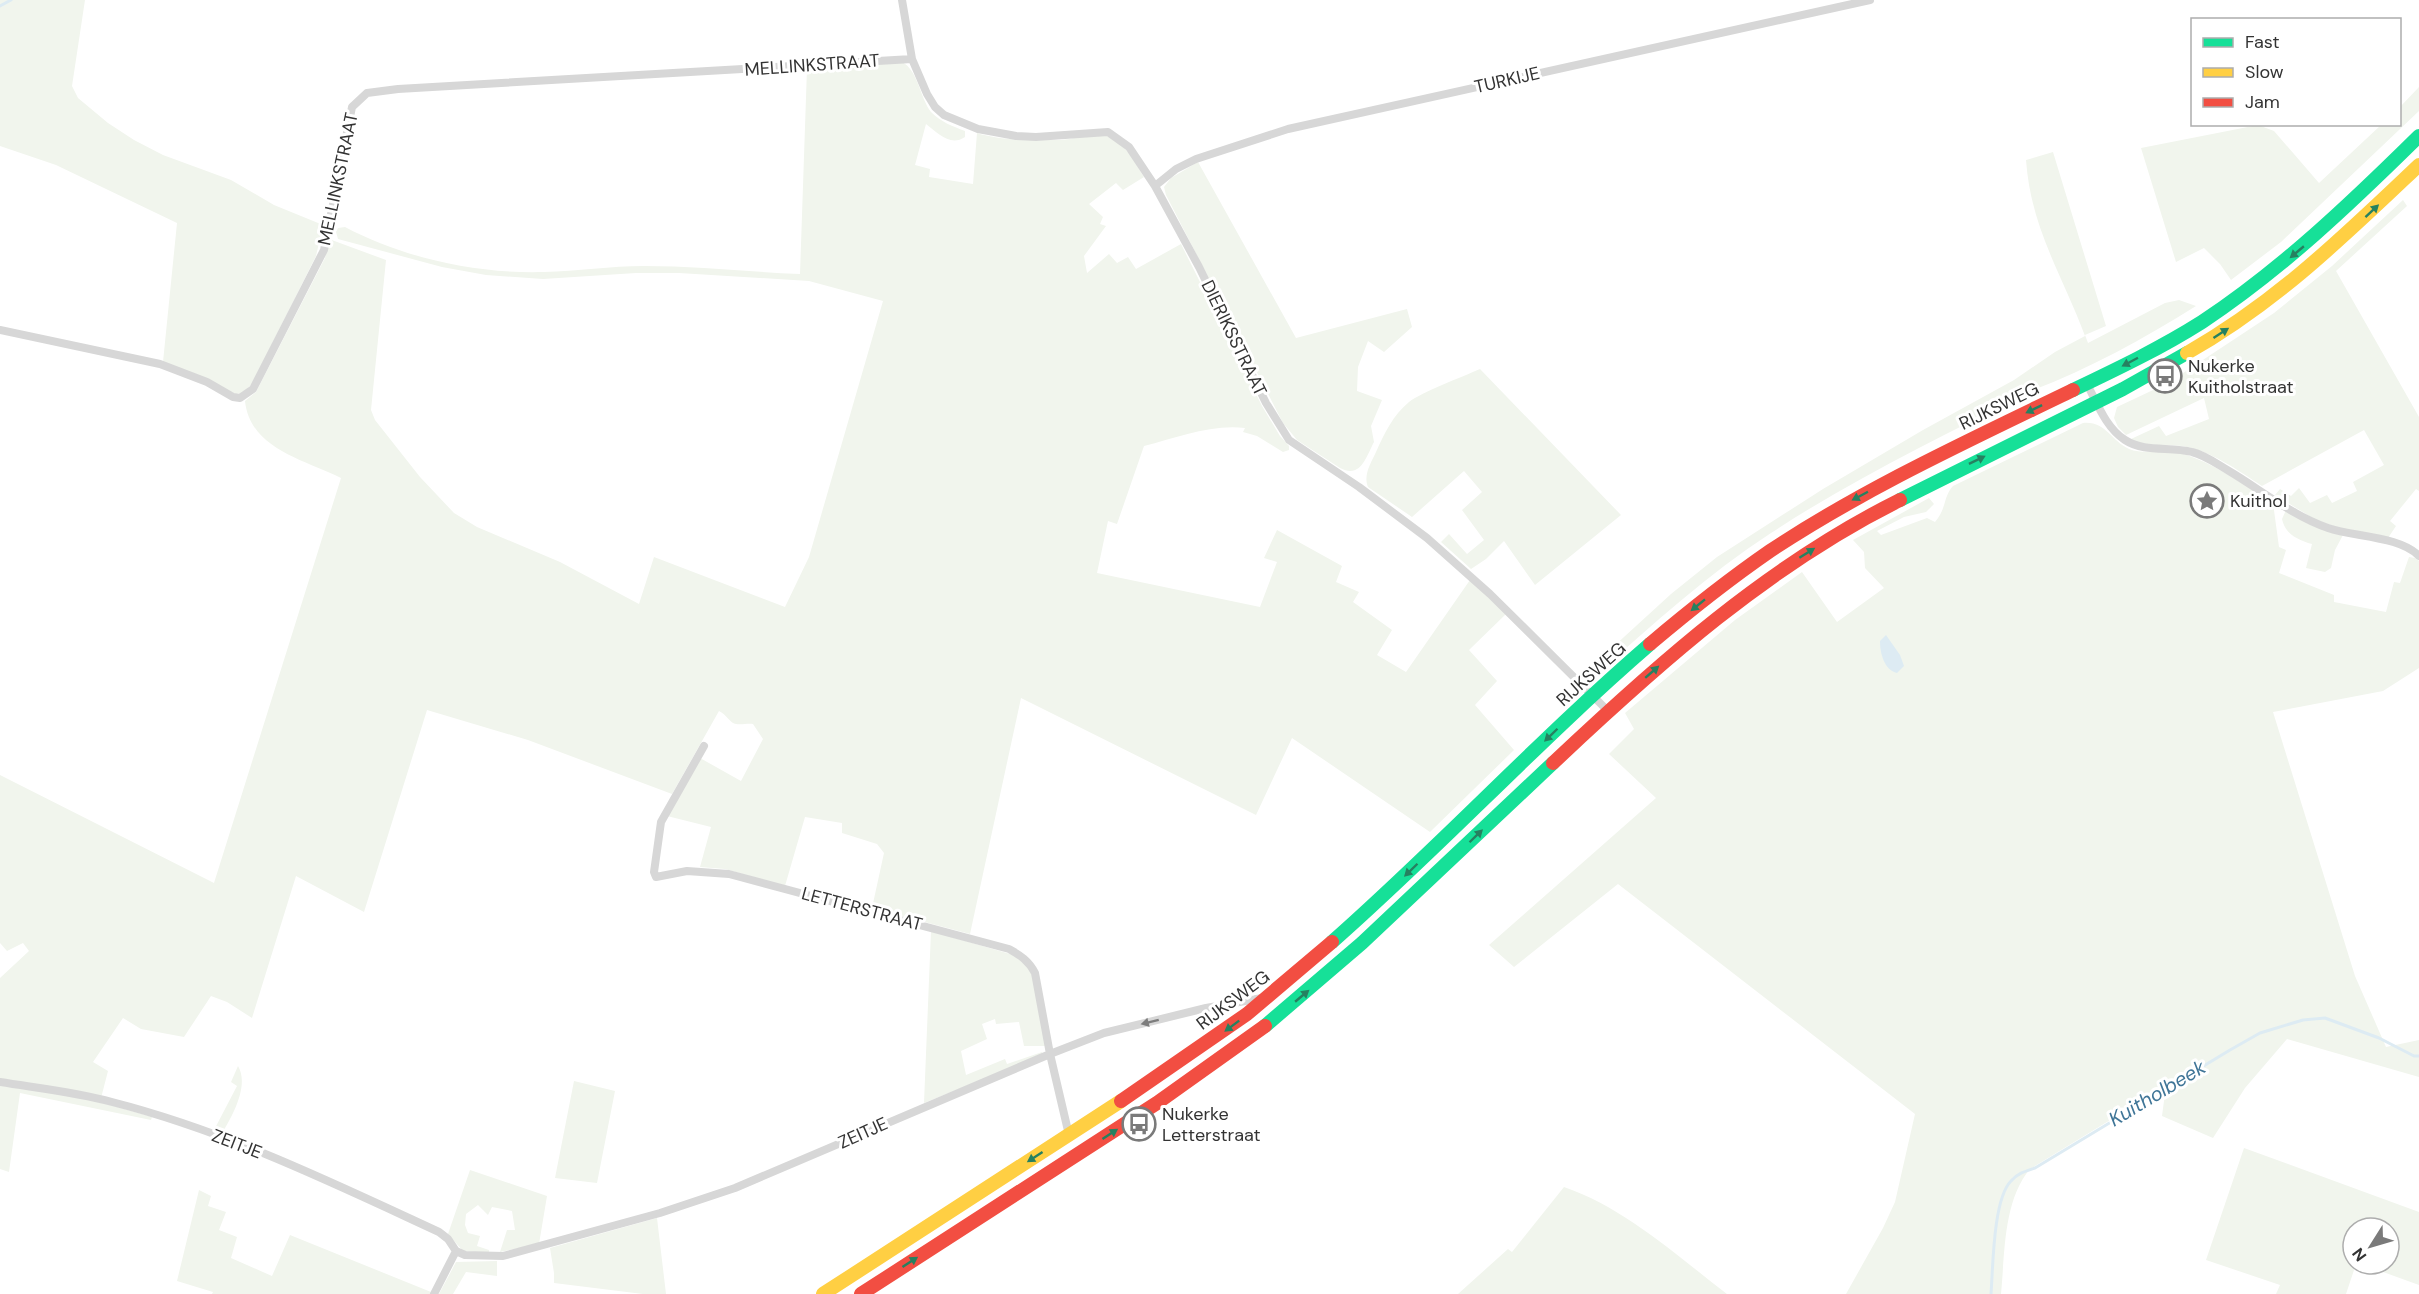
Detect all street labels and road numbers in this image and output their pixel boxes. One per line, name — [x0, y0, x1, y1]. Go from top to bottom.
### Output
street label: MELLINKSTRAAT — [744, 48, 880, 82]
street label: TURKIJE — [1472, 61, 1542, 99]
street label: MELLINKSTRAAT — [312, 111, 364, 247]
street label: DIERIKSSTRAAT — [1196, 276, 1272, 400]
street label: RIJKSWEG — [1955, 376, 2043, 436]
street label: RIJKSWEG — [1551, 636, 1631, 712]
street label: LETTERSTRAAT — [799, 881, 925, 937]
street label: RIJKSWEG — [1192, 965, 1274, 1035]
street label: ZEITJE — [834, 1111, 892, 1155]
street label: ZEITJE — [208, 1123, 266, 1165]

